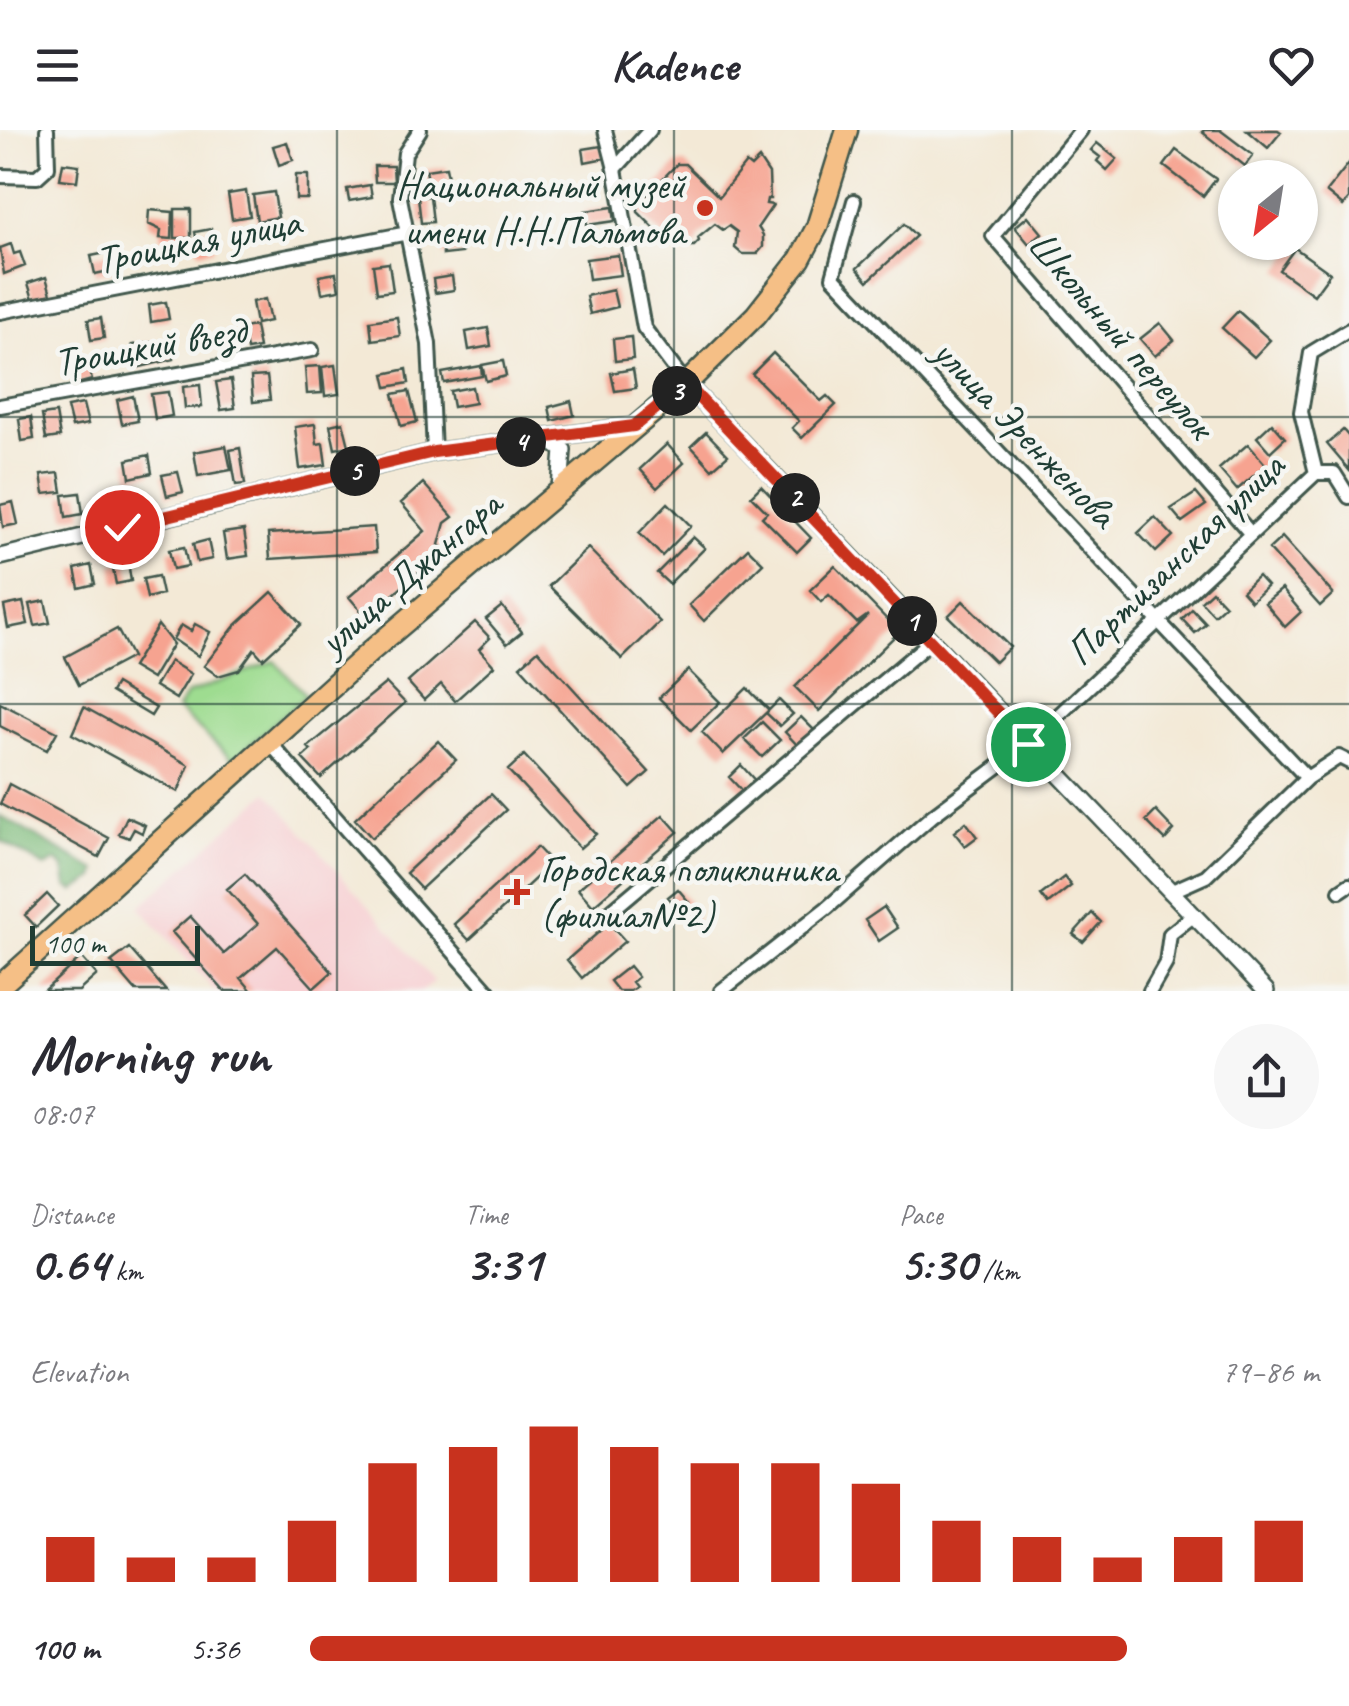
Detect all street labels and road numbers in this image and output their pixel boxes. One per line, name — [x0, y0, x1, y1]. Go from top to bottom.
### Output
street label: Троицкая улица — [92, 196, 307, 285]
street label: Школьный переулок — [1017, 221, 1227, 452]
street label: Троицкий въезд — [50, 304, 253, 387]
street label: улица Эренженова — [921, 326, 1130, 540]
street label: Партизанская улица — [1055, 440, 1297, 676]
street label: улица Джангара — [307, 478, 514, 667]

